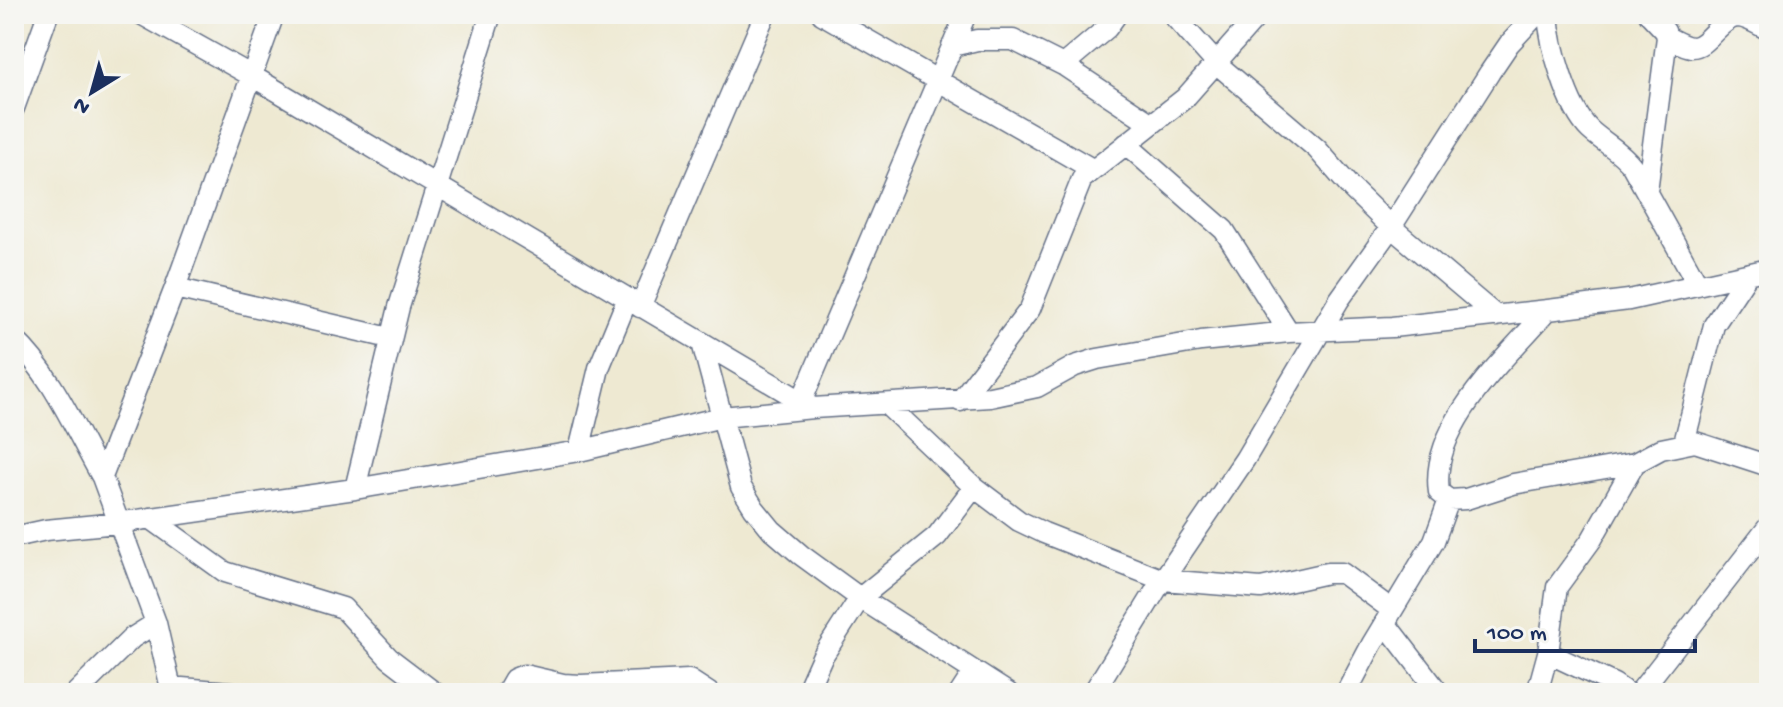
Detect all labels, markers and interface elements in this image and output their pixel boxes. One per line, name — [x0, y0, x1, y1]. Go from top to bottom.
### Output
north arrow — [52, 52, 132, 132]
text: N — [69, 90, 96, 119]
scale bar — [1475, 603, 1695, 653]
text: 100 m — [1486, 620, 1547, 649]

